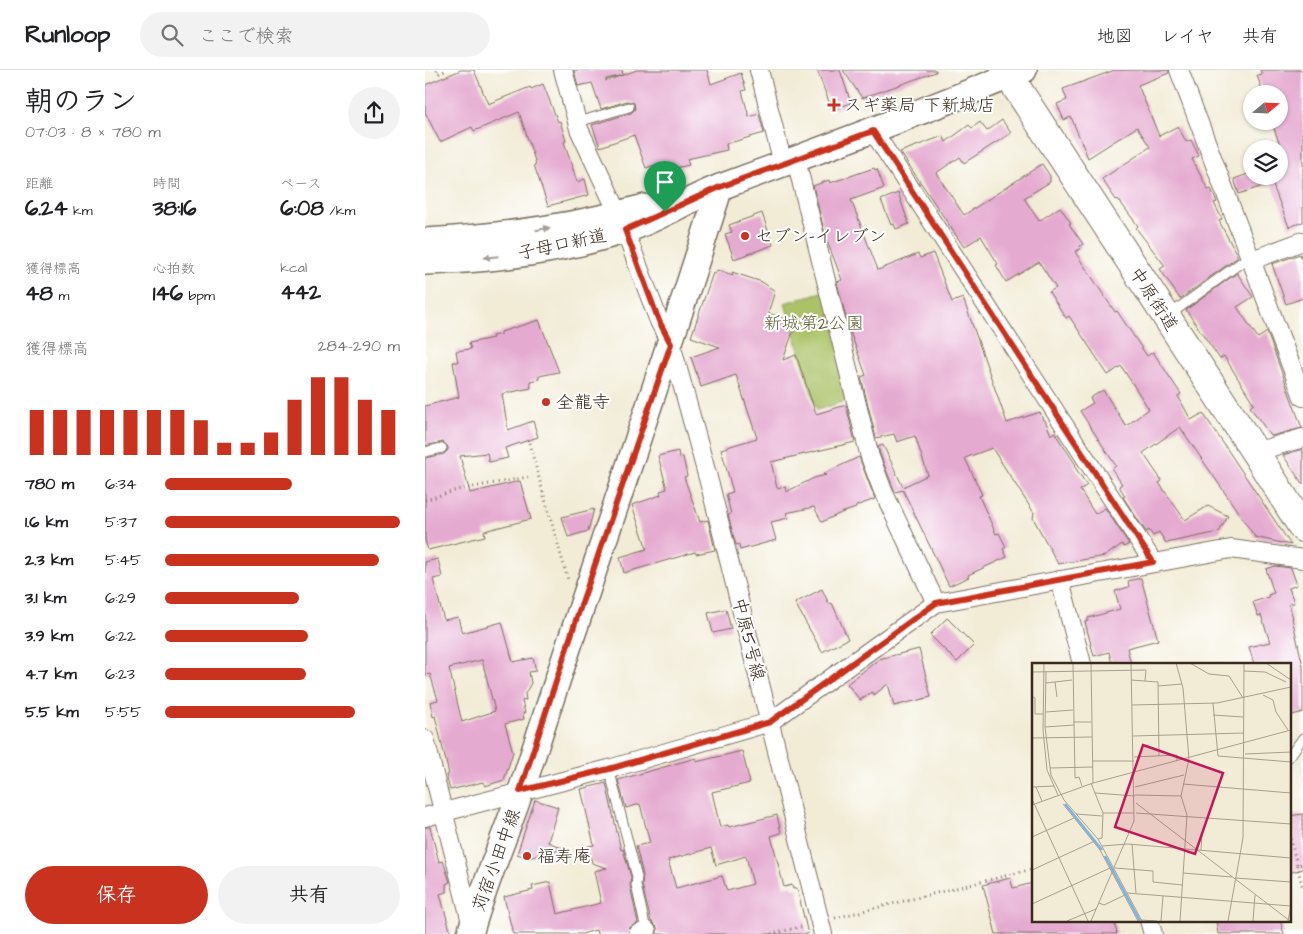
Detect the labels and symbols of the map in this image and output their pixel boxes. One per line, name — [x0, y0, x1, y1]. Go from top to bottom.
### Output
north arrow — [1243, 85, 1287, 130]
place label: スギ薬局 下新城店 — [844, 93, 995, 118]
marker: スギ薬局 下新城店 — [828, 99, 840, 111]
pin — [644, 161, 686, 212]
street label: 子母口新道 — [515, 223, 609, 266]
place label: セブン-イレブン — [755, 224, 887, 249]
one-way arrow — [535, 225, 551, 233]
marker: セブン-イレブン — [739, 230, 751, 242]
one-way arrow — [483, 253, 499, 261]
street label: 中原街道 — [1123, 262, 1184, 336]
park label: 新城第2公園 — [764, 311, 864, 336]
place label: 全龍寺 — [556, 390, 610, 415]
marker: 全龍寺 — [540, 396, 552, 408]
street label: 中原5号線 — [726, 595, 771, 683]
inset map — [1032, 663, 1291, 922]
street label: 苅宿小田中線 — [466, 805, 527, 915]
place label: 福寿庵 — [537, 844, 591, 869]
marker: 福寿庵 — [521, 850, 533, 862]

